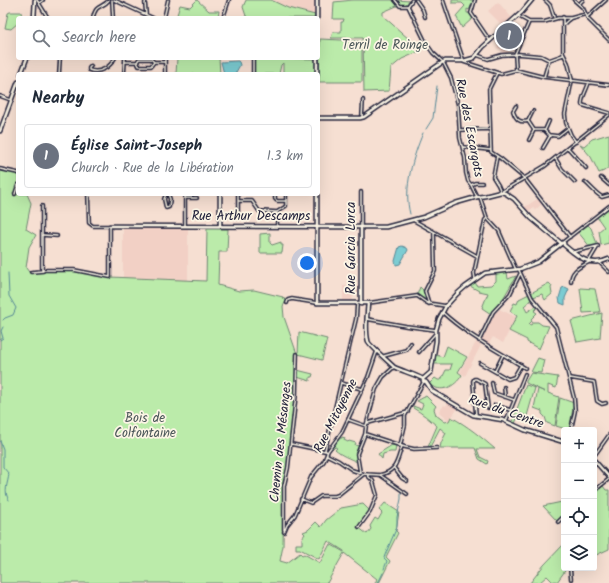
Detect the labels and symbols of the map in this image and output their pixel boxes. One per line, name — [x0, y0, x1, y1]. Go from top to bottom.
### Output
pin: 1 — [496, 21, 522, 51]
park label: Terril de Roinge — [342, 35, 428, 56]
street label: Rue des Escargots — [449, 77, 489, 180]
street label: Rue Garcia Lorca — [341, 202, 362, 294]
street label: Rue Arthur Descamps — [192, 206, 311, 227]
your location — [297, 253, 317, 273]
street label: Rue Mitoyenne — [308, 375, 364, 457]
street label: Chemin des Mésanges — [264, 380, 298, 503]
street label: Rue du Centre — [465, 389, 547, 435]
park label: Bois de Colfontaine — [114, 408, 176, 444]

